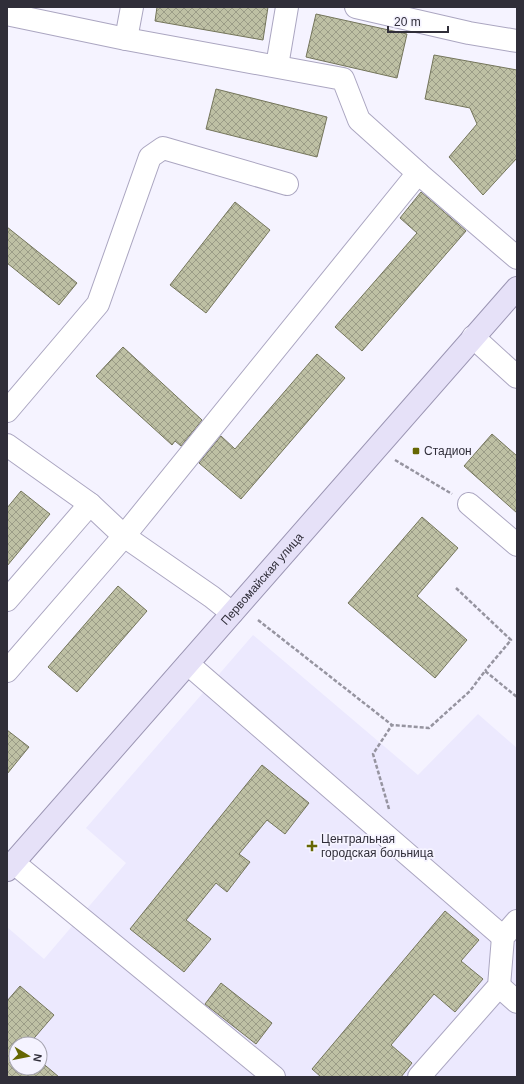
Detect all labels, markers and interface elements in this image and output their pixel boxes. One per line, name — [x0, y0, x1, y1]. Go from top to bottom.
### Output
scale bar — [388, 8, 448, 34]
text: 20 m — [394, 15, 421, 29]
place label: Стадион — [424, 444, 472, 458]
marker: Стадион — [411, 446, 421, 456]
street label: Первомайская улица — [218, 530, 306, 628]
place label: Центральная городская больница — [321, 832, 434, 860]
marker: Центральная городская больница — [306, 840, 318, 852]
north arrow — [8, 1036, 48, 1076]
text: N — [31, 1053, 44, 1063]

